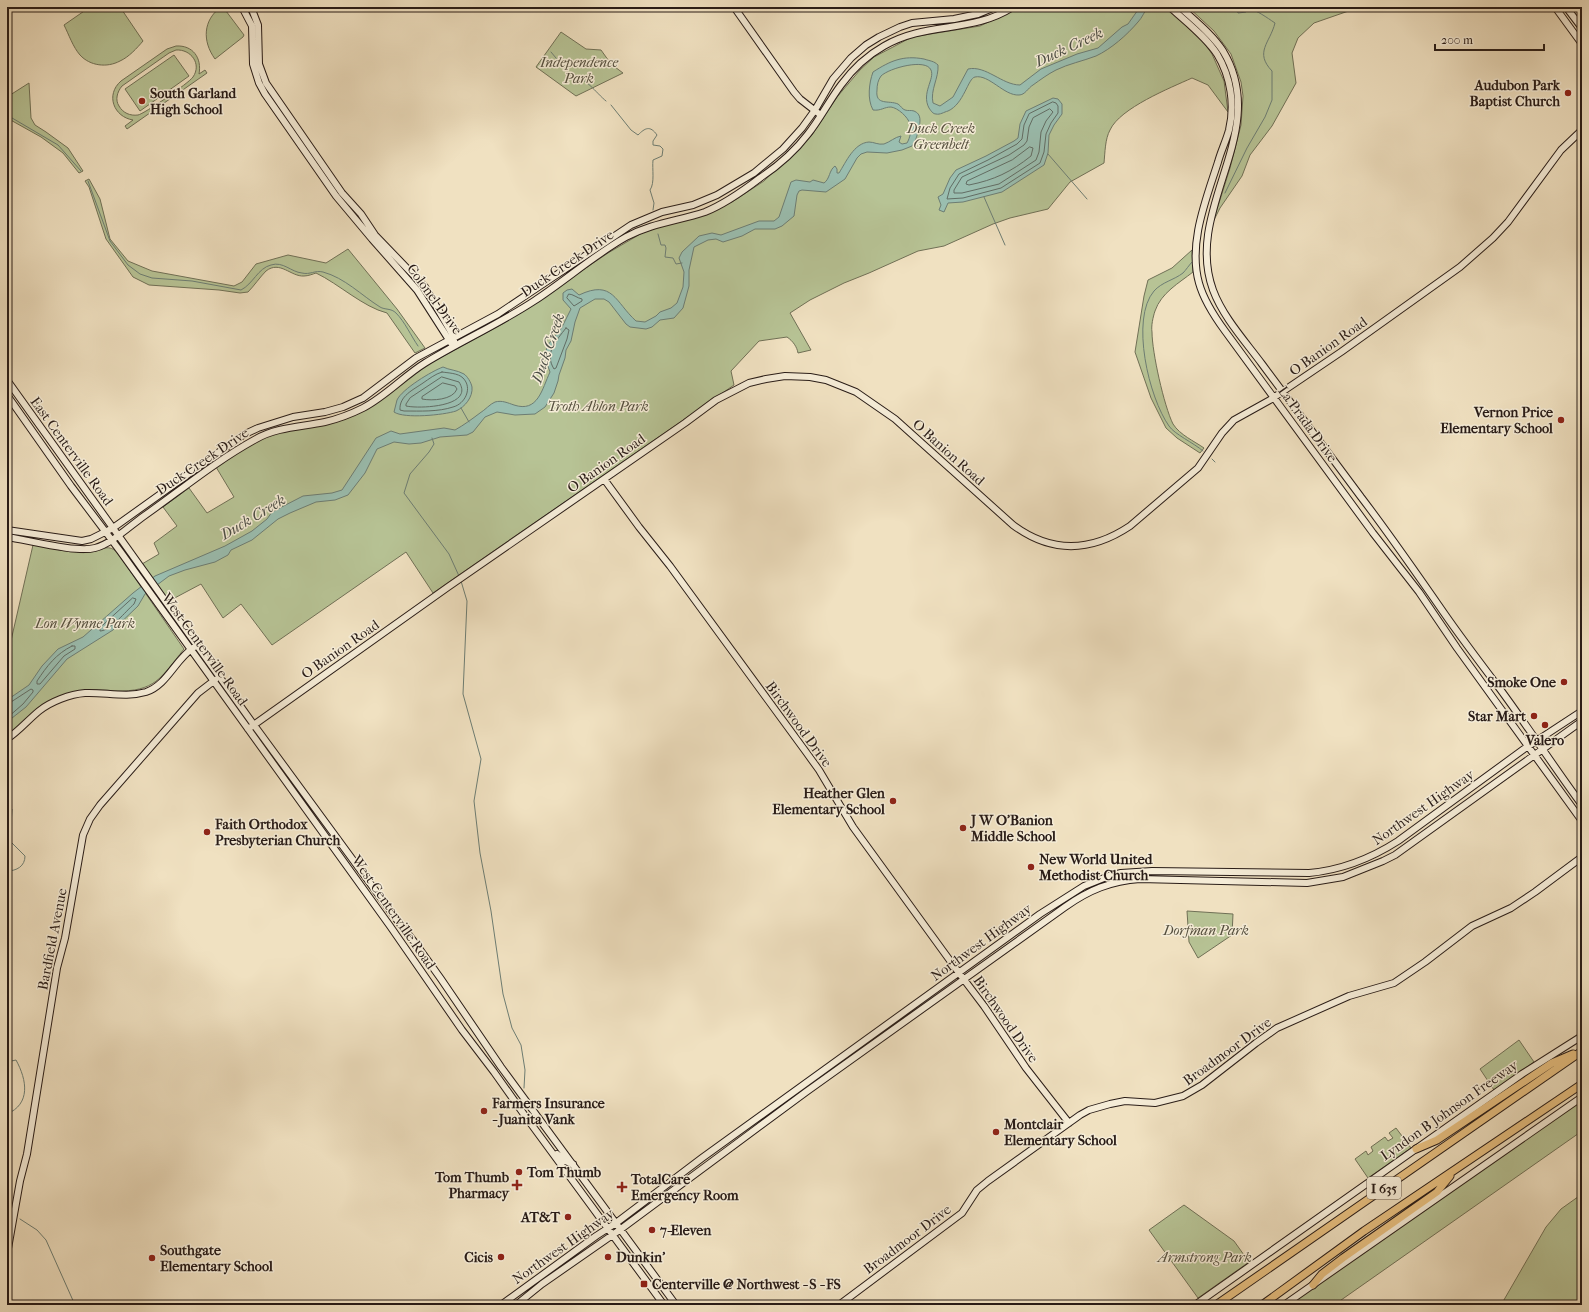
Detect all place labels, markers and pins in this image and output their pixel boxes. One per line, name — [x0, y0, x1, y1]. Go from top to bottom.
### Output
place label: Audubon Park Baptist Church — [1470, 77, 1561, 110]
place label: South Garland High School — [150, 85, 238, 118]
marker: Audubon Park Baptist Church — [1563, 88, 1573, 98]
marker: South Garland High School — [137, 96, 147, 106]
place label: Vernon Price Elementary School — [1440, 404, 1553, 437]
marker: Vernon Price Elementary School — [1556, 415, 1566, 425]
place label: Smoke One — [1487, 674, 1556, 691]
marker: Smoke One — [1559, 677, 1569, 687]
place label: Star Mart — [1468, 708, 1527, 725]
marker: Star Mart — [1529, 711, 1539, 721]
marker: Valero — [1540, 720, 1550, 730]
place label: Valero — [1525, 732, 1564, 749]
place label: Heather Glen Elementary School — [772, 785, 886, 818]
marker: Heather Glen Elementary School — [888, 796, 898, 806]
place label: J W O'Banion Middle School — [969, 812, 1056, 845]
place label: Faith Orthodox Presbyterian Church — [214, 816, 341, 849]
marker: J W O'Banion Middle School — [958, 823, 968, 833]
marker: Faith Orthodox Presbyterian Church — [202, 827, 212, 837]
place label: New World United Methodist Church — [1038, 851, 1154, 884]
marker: New World United Methodist Church — [1026, 862, 1036, 872]
place label: Farmers Insurance - Juanita Vank — [491, 1095, 605, 1128]
marker: Farmers Insurance - Juanita Vank — [479, 1106, 489, 1116]
place label: Montclair Elementary School — [1003, 1116, 1117, 1149]
marker: Montclair Elementary School — [991, 1127, 1001, 1137]
place label: Tom Thumb — [526, 1164, 602, 1181]
marker: Tom Thumb — [514, 1167, 524, 1177]
place label: Tom Thumb Pharmacy — [434, 1169, 511, 1202]
place label: TotalCare Emergency Room — [630, 1171, 739, 1204]
marker: Tom Thumb Pharmacy — [512, 1180, 522, 1190]
marker: TotalCare Emergency Room — [616, 1181, 628, 1193]
place label: AT&T — [520, 1209, 561, 1226]
marker: AT&T — [563, 1212, 573, 1222]
place label: 7-Eleven — [659, 1222, 712, 1239]
marker: 7-Eleven — [647, 1225, 657, 1235]
place label: Southgate Elementary School — [160, 1242, 273, 1275]
place label: Cicis — [464, 1249, 494, 1266]
place label: Dunkin' — [616, 1249, 665, 1266]
marker: Cicis — [496, 1252, 506, 1262]
marker: Dunkin' — [603, 1252, 613, 1262]
marker: Southgate Elementary School — [147, 1253, 157, 1263]
place label: Centerville @ Northwest - S - FS — [652, 1276, 841, 1293]
marker: Centerville @ Northwest - S - FS — [639, 1279, 649, 1289]

